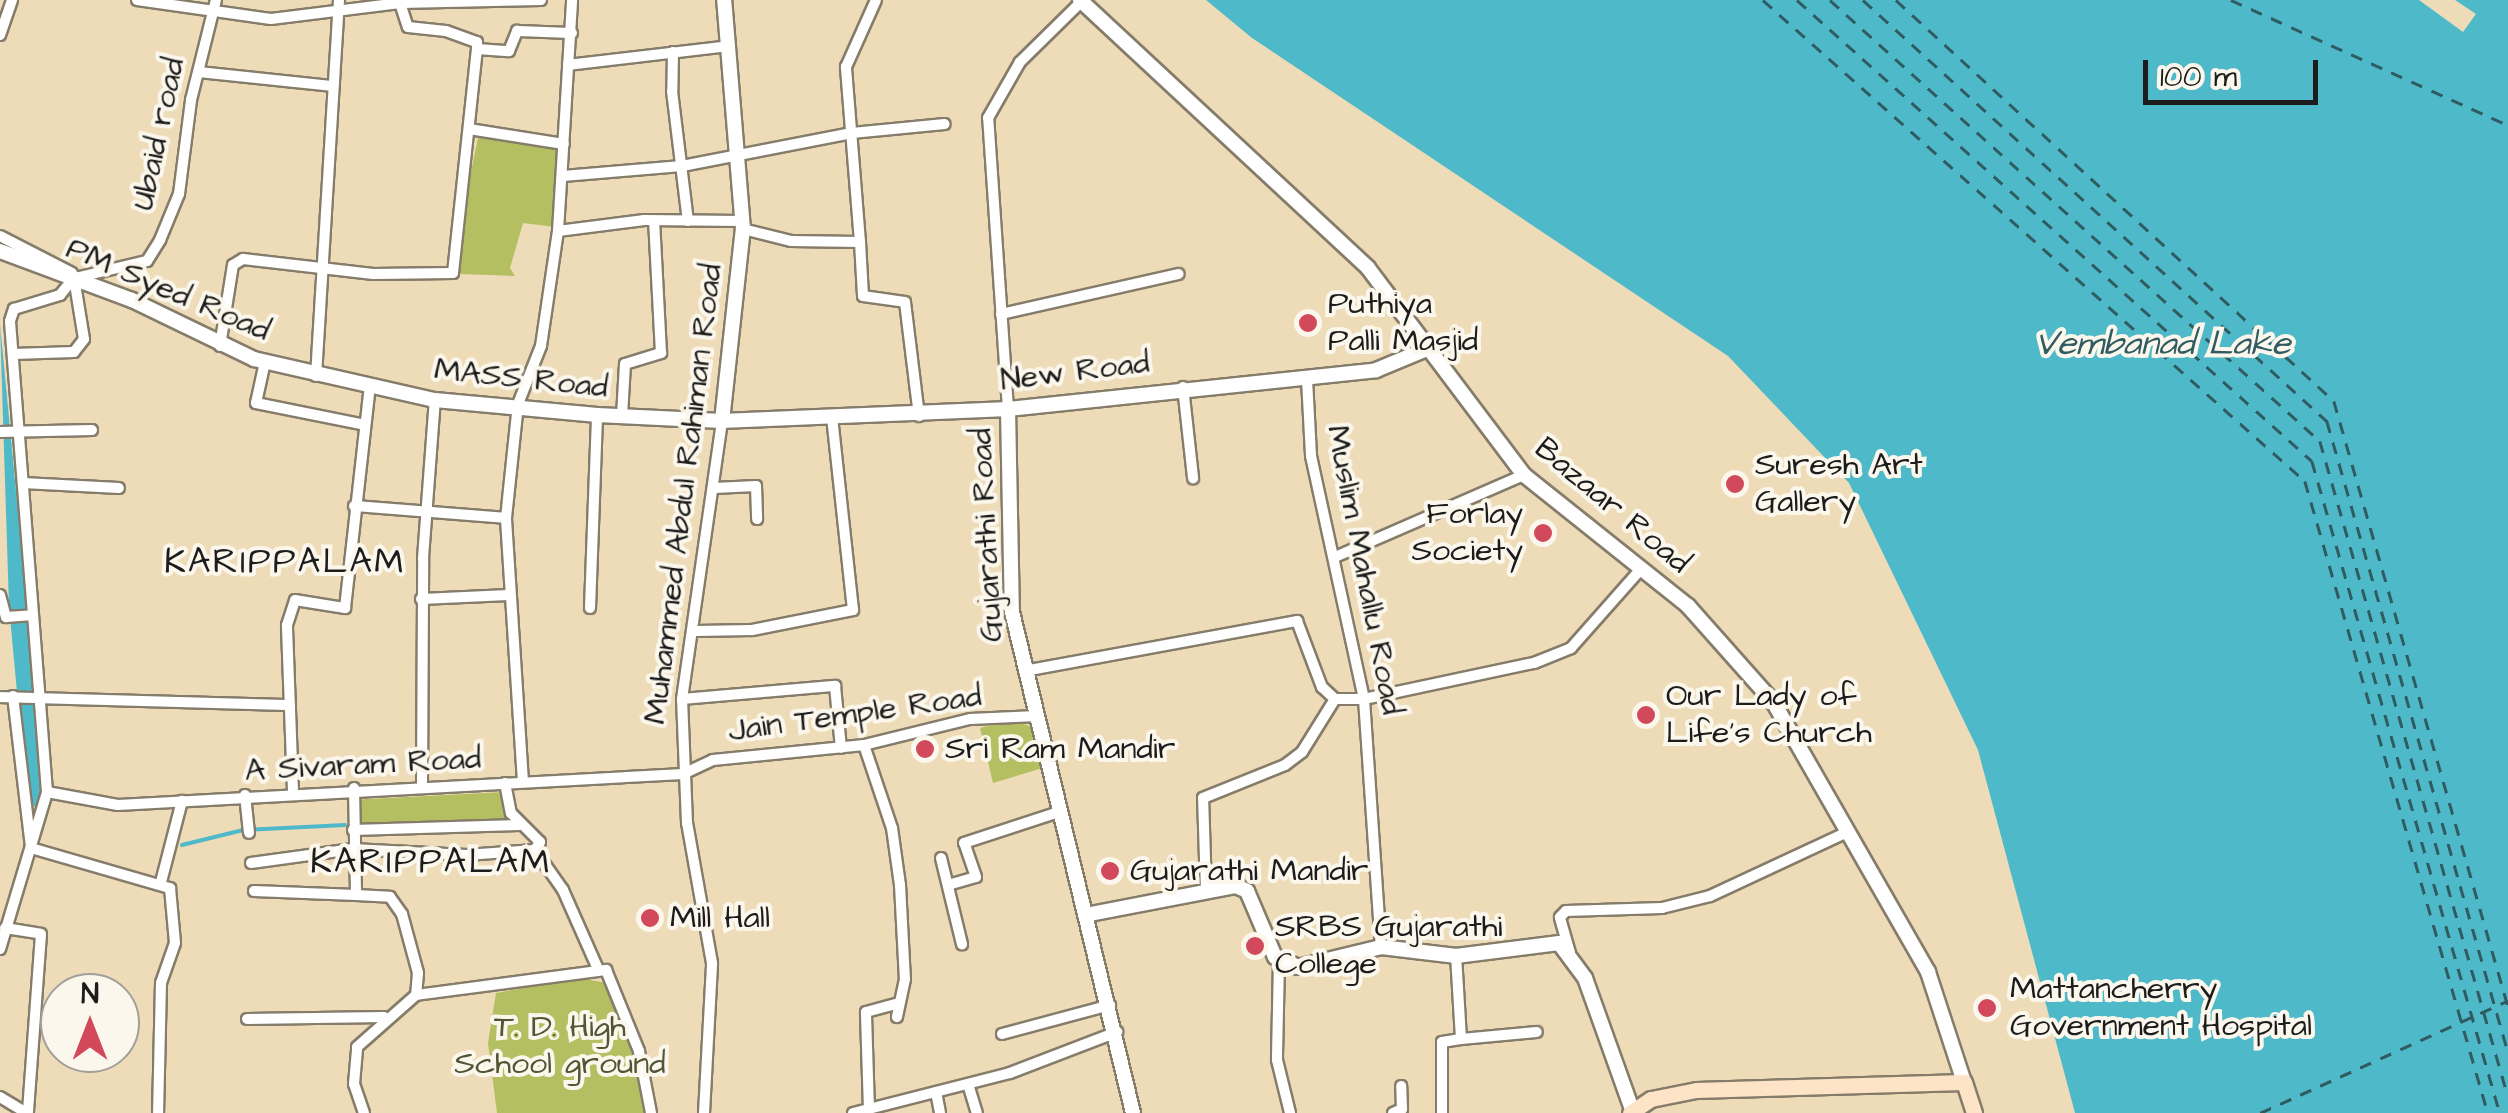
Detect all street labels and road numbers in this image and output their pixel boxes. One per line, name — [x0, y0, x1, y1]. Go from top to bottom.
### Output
street label: Ubaid road — [124, 54, 194, 214]
street label: PM Syed Road — [60, 230, 276, 350]
street label: Muhammed Abdul Rahiman Road — [637, 262, 731, 726]
street label: New Road — [998, 344, 1152, 400]
street label: MASS Road — [432, 351, 610, 407]
street label: Muslim Mahallu Road — [1317, 422, 1411, 718]
street label: Gujarathi Road — [962, 427, 1012, 643]
street label: Bazaar Road — [1526, 430, 1698, 582]
street label: Jain Temple Road — [726, 677, 984, 751]
street label: A Sivaram Road — [244, 740, 482, 790]

